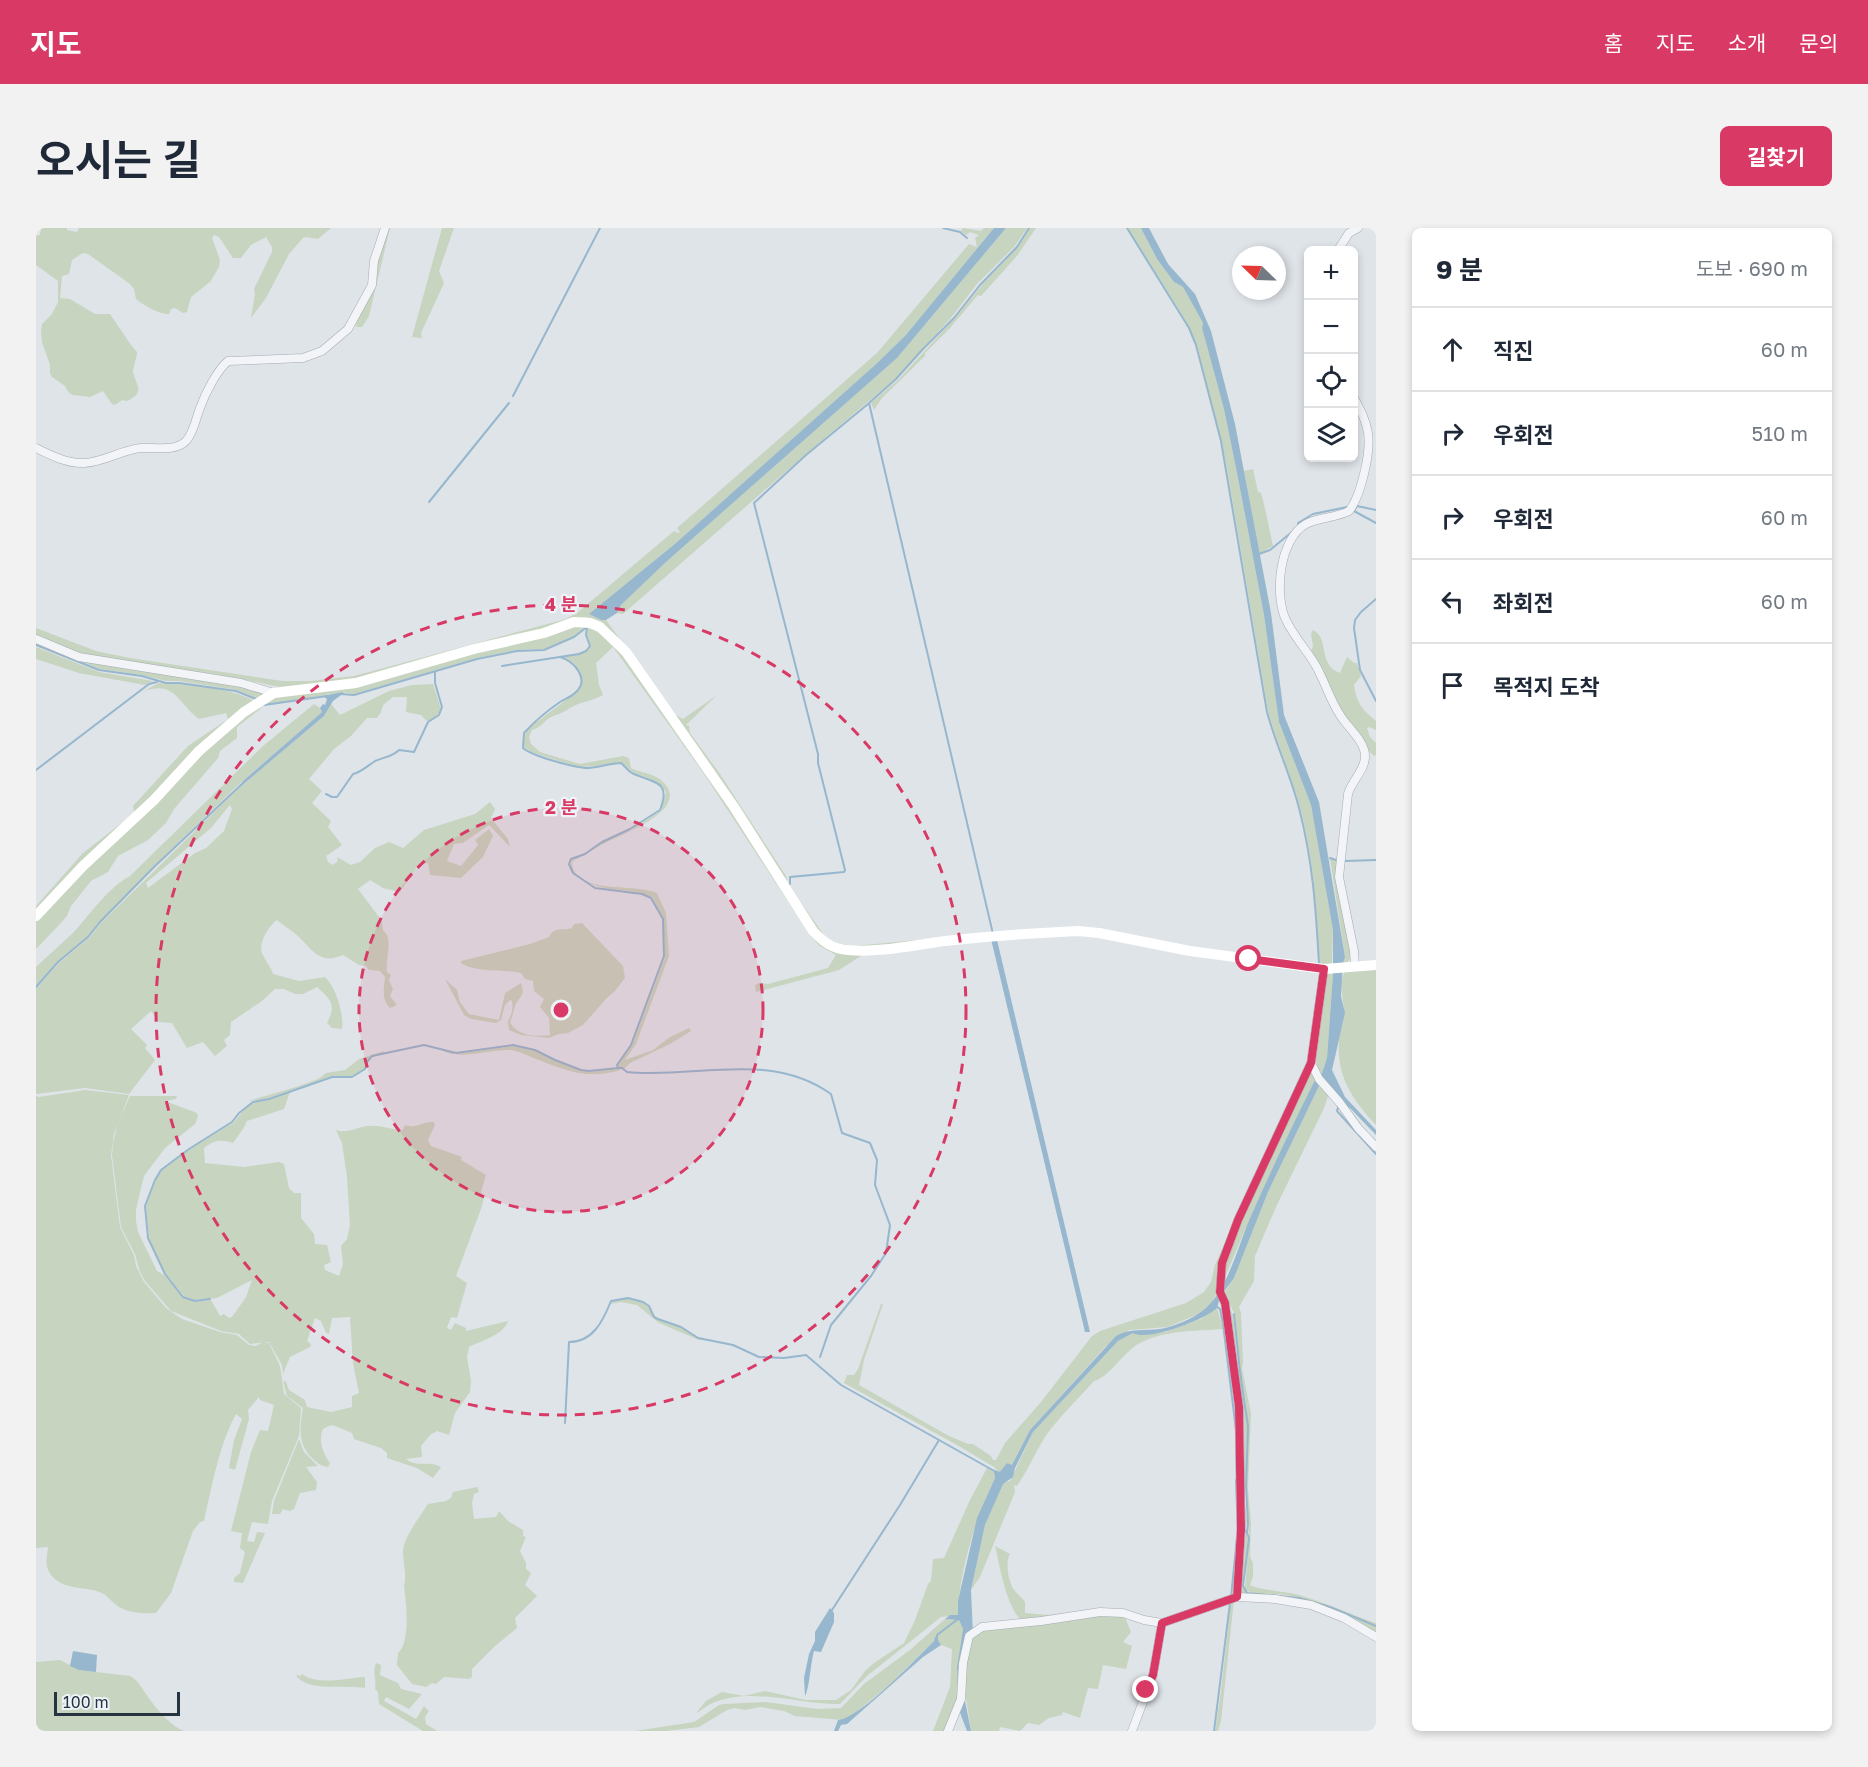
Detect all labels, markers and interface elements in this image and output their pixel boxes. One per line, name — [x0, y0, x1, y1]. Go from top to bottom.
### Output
text: 지도 — [30, 27, 82, 60]
text: 홈 — [1604, 30, 1623, 56]
text: 지도 — [1656, 30, 1695, 56]
text: 소개 — [1728, 30, 1766, 56]
text: 문의 — [1799, 30, 1838, 56]
button: 길찾기 — [1720, 126, 1832, 186]
text: 오시는 길 — [36, 134, 201, 184]
north arrow — [1232, 246, 1286, 300]
map controls — [1304, 246, 1358, 462]
button: + — [1304, 246, 1358, 300]
text: 9 분 — [1436, 254, 1483, 285]
text: 도보 · 690 m — [1696, 256, 1808, 280]
button: − — [1304, 300, 1358, 354]
icon: ahead — [1436, 333, 1469, 366]
text: 직진 — [1493, 337, 1533, 364]
text: 60 m — [1761, 337, 1808, 361]
button: locate — [1304, 354, 1358, 408]
button: layers — [1304, 408, 1358, 462]
icon: right — [1436, 417, 1469, 450]
text: 우회전 — [1493, 421, 1554, 448]
text: 510 m — [1752, 421, 1808, 445]
icon: right — [1436, 501, 1469, 534]
text: 우회전 — [1493, 505, 1554, 532]
text: 60 m — [1761, 505, 1808, 529]
icon: left — [1436, 585, 1469, 618]
text: 좌회전 — [1493, 589, 1554, 616]
text: 60 m — [1761, 589, 1808, 613]
text: 4 분 — [545, 593, 578, 615]
icon: arrive — [1436, 669, 1469, 702]
text: 목적지 도착 — [1493, 673, 1600, 700]
text: 2 분 — [545, 796, 577, 818]
route start — [1235, 945, 1261, 971]
centre of rings — [551, 1000, 571, 1020]
route end — [1132, 1676, 1158, 1702]
scale bar — [54, 1689, 180, 1716]
text: 100 m — [63, 1692, 109, 1712]

